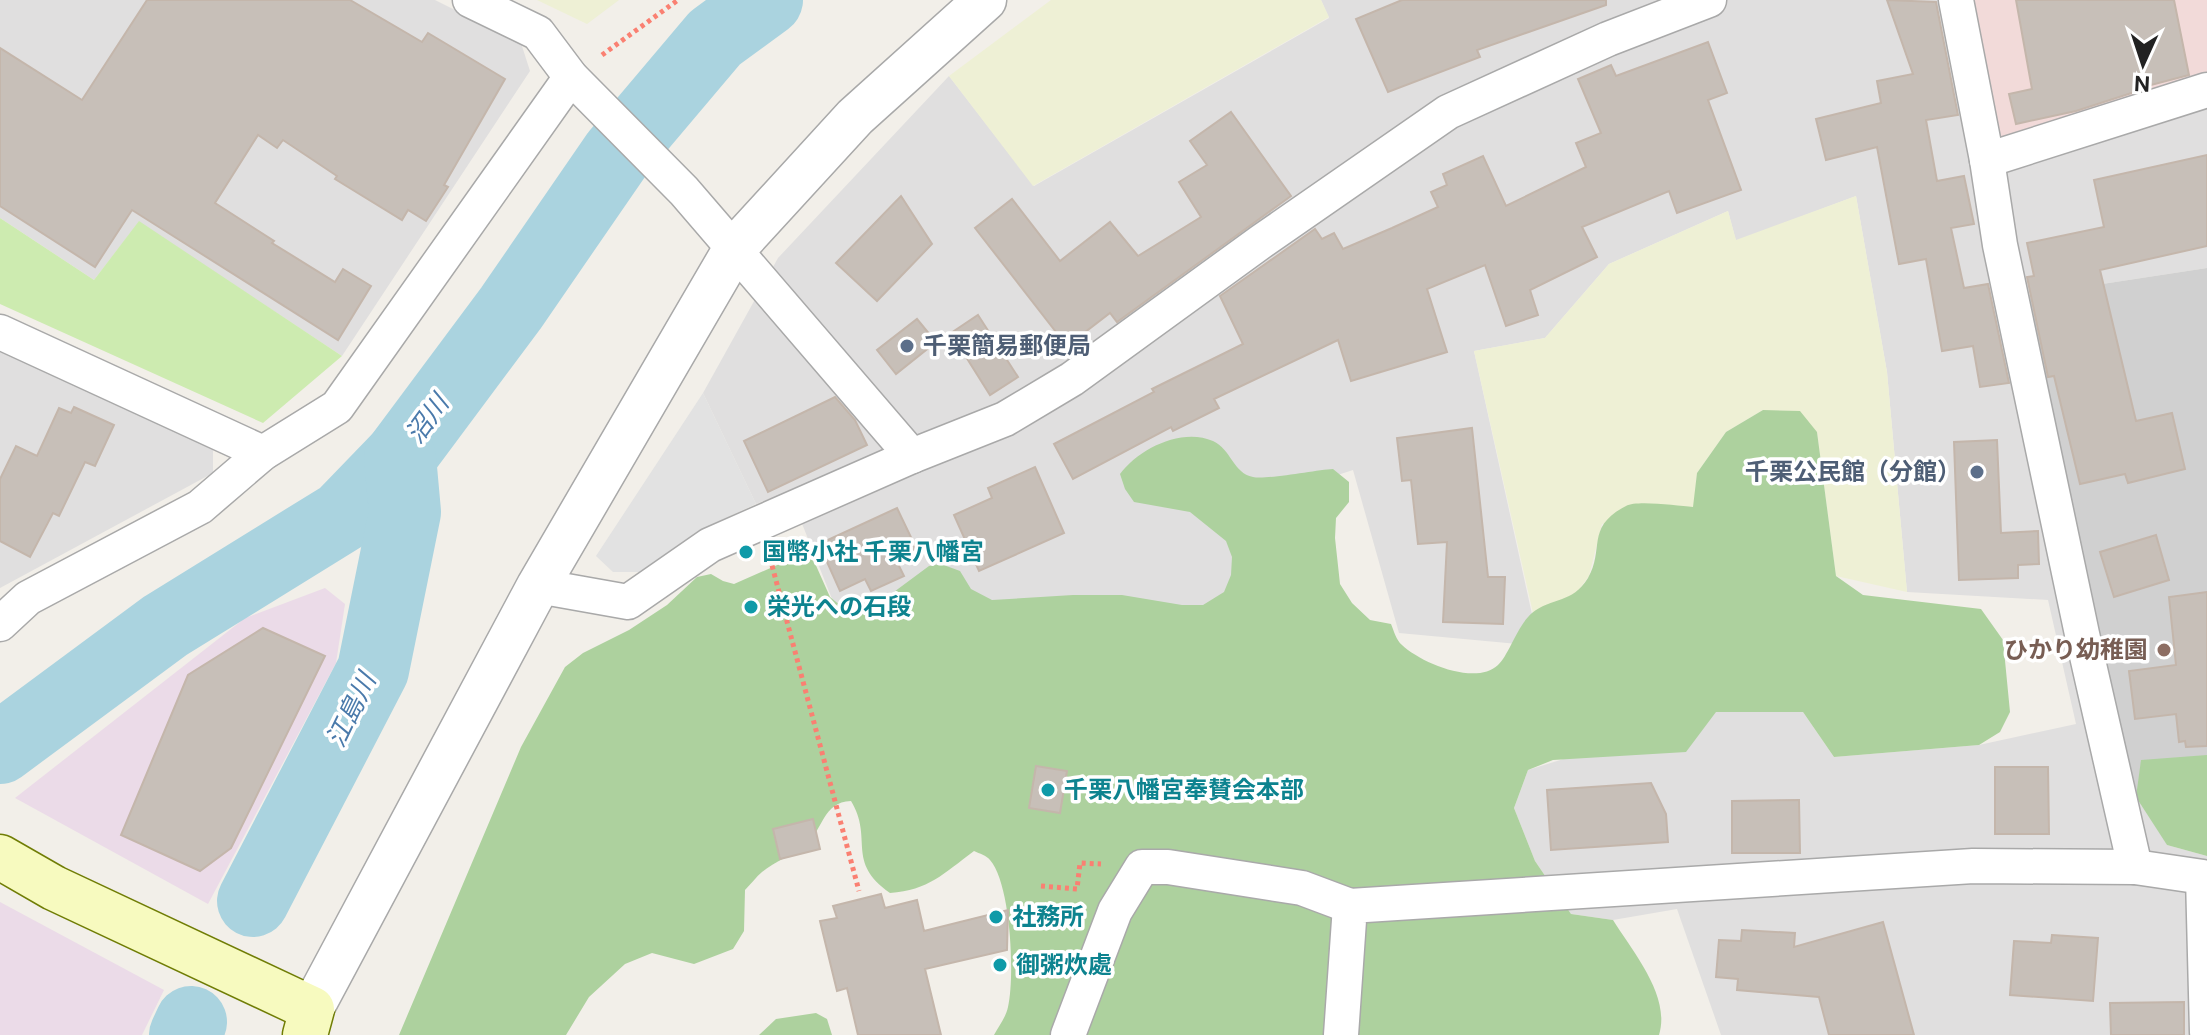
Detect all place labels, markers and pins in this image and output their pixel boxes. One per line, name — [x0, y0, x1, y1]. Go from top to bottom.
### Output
place label: 千栗簡易郵便局 — [923, 330, 1091, 361]
marker: 千栗簡易郵便局 — [898, 337, 916, 355]
place label: 千栗公民館（分館） — [1745, 456, 1961, 487]
marker: 千栗公民館（分館） — [1968, 463, 1986, 481]
place label: 国幣小社 千栗八幡宮 — [762, 536, 984, 567]
marker: 国幣小社 千栗八幡宮 — [737, 543, 755, 561]
place label: 栄光への石段 — [767, 591, 911, 622]
marker: 栄光への石段 — [742, 598, 760, 616]
place label: ひかり幼稚園 — [2004, 634, 2148, 665]
marker: ひかり幼稚園 — [2155, 641, 2173, 659]
place label: 千栗八幡宮奉賛会本部 — [1064, 774, 1304, 805]
marker: 千栗八幡宮奉賛会本部 — [1039, 781, 1057, 799]
place label: 社務所 — [1012, 901, 1084, 932]
marker: 社務所 — [987, 908, 1005, 926]
place label: 御粥炊處 — [1016, 949, 1112, 980]
marker: 御粥炊處 — [991, 956, 1009, 974]

